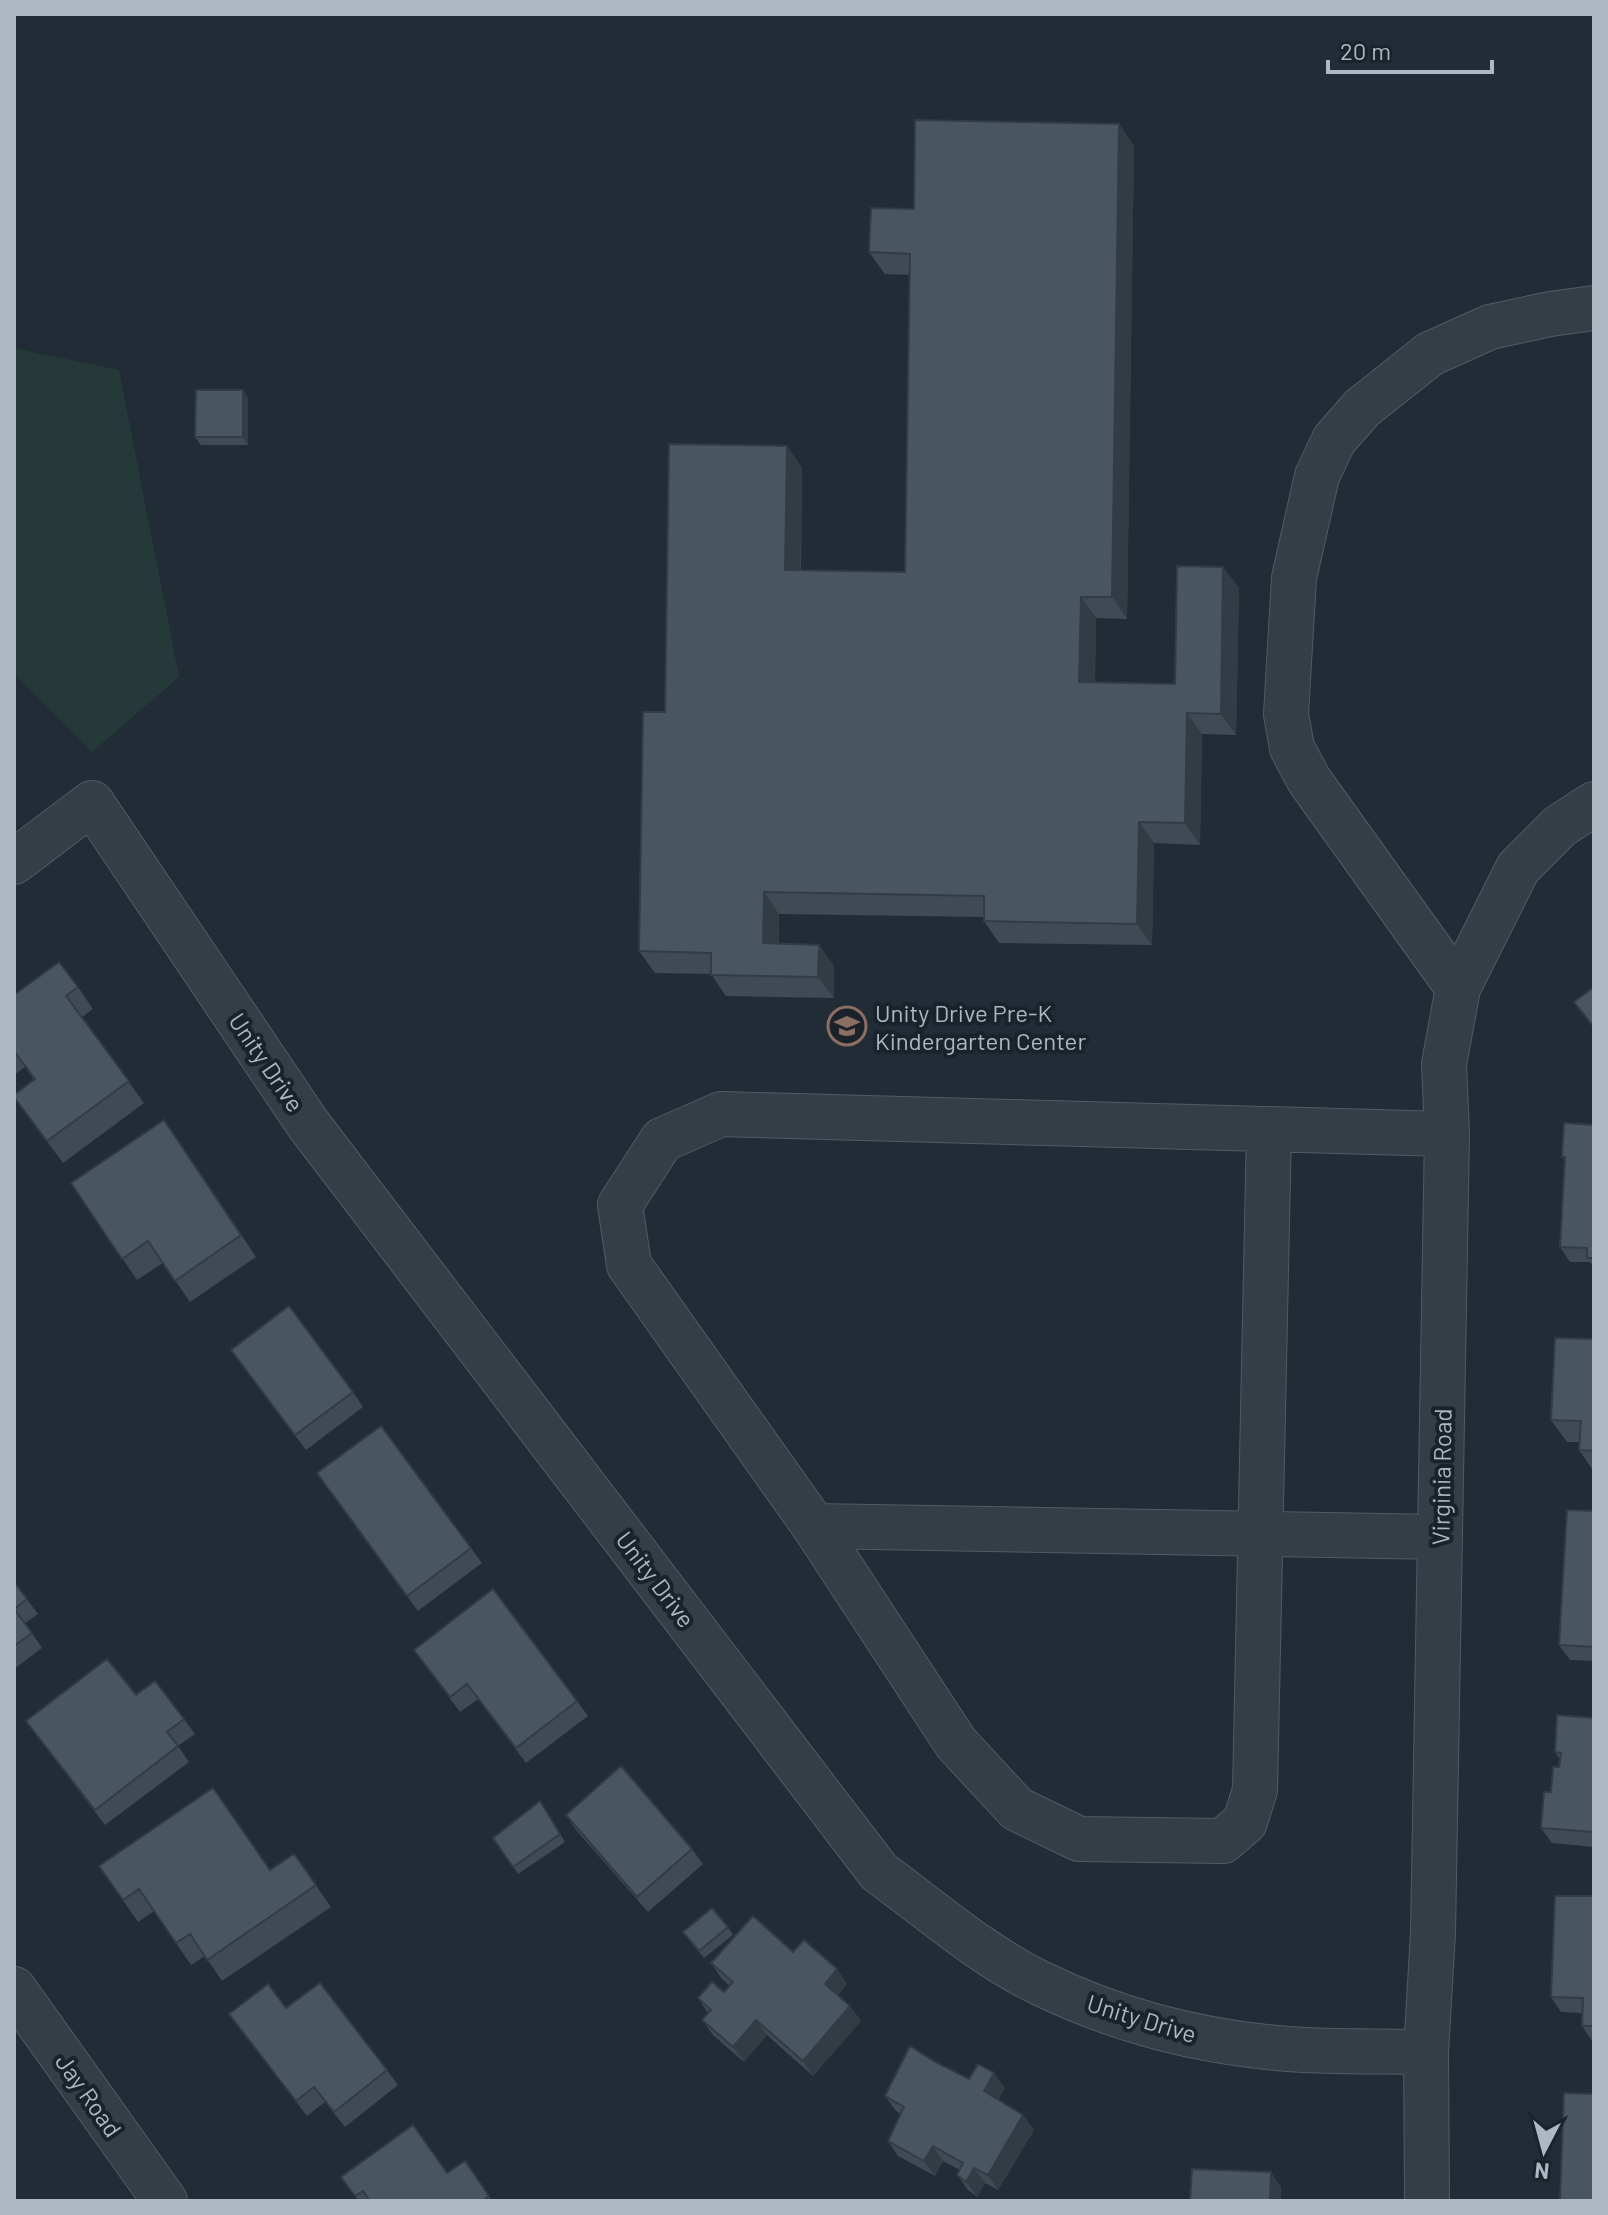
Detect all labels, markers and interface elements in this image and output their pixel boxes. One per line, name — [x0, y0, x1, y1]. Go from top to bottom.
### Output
scale bar — [1328, 24, 1492, 74]
text: 20 m — [1340, 36, 1391, 65]
place label: Unity Drive Pre-K Kindergarten Center — [875, 998, 1086, 1055]
school or university icon: Unity Drive Pre-K Kindergarten Center — [826, 1005, 868, 1047]
street label: Unity Drive — [223, 1007, 311, 1117]
street label: Virginia Road — [1425, 1408, 1457, 1546]
street label: Unity Drive — [611, 1525, 701, 1633]
street label: Unity Drive — [1084, 1988, 1200, 2048]
street label: Jay Road — [50, 2048, 128, 2142]
north arrow — [1504, 2111, 1584, 2191]
text: N — [1533, 2158, 1550, 2186]

